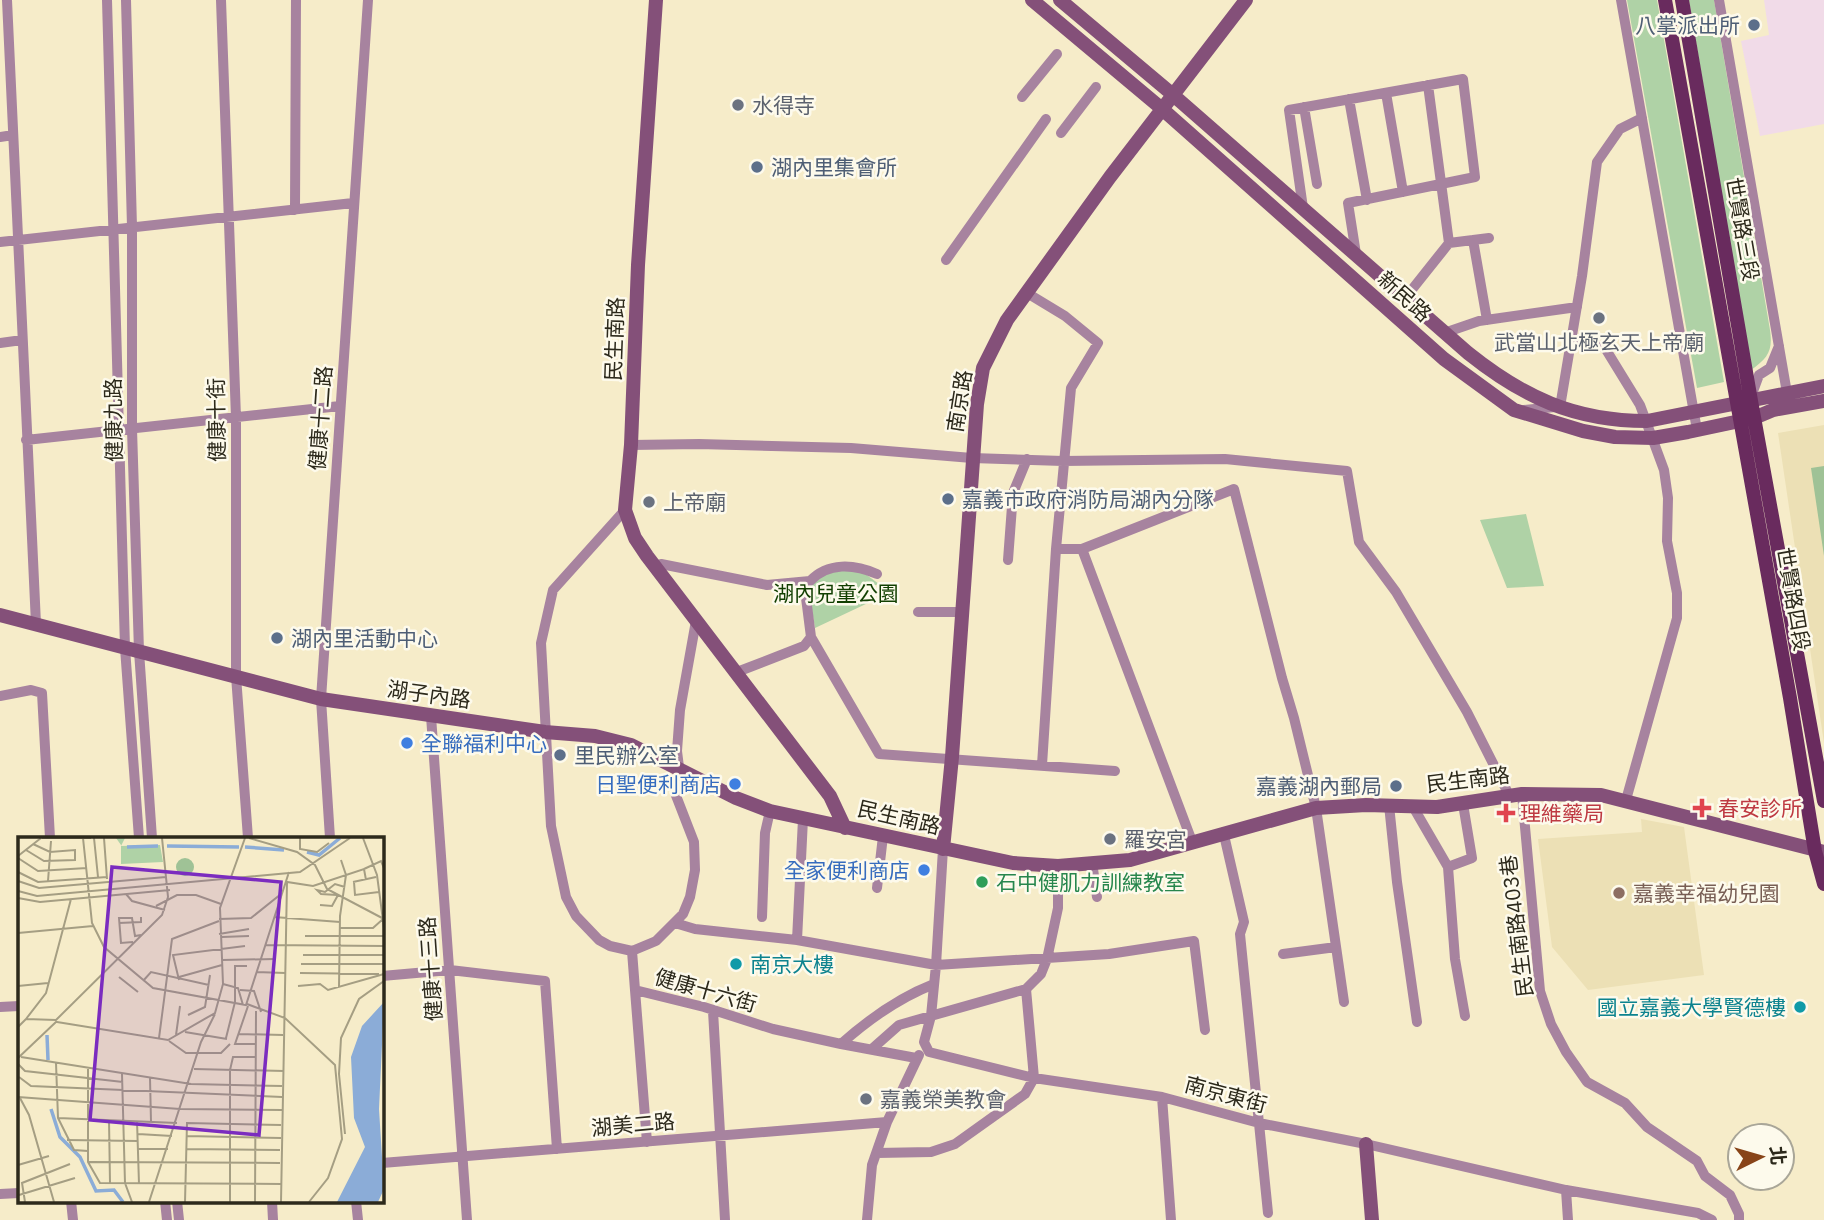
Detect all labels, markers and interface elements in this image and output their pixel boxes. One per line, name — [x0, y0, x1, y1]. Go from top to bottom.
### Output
place label: 八掌派出所 — [1635, 11, 1740, 39]
marker: 八掌派出所 — [1746, 17, 1762, 33]
place label: 水得寺 — [752, 91, 815, 119]
marker: 水得寺 — [730, 97, 746, 113]
place label: 湖內里集會所 — [771, 153, 897, 181]
marker: 湖內里集會所 — [749, 159, 765, 175]
street label: 世賢路三段 — [1720, 175, 1766, 283]
street label: 新民路 — [1372, 265, 1438, 327]
street label: 民生南路 — [599, 297, 629, 381]
marker: 武當山北極玄天上帝廟 — [1591, 310, 1607, 326]
place label: 武當山北極玄天上帝廟 — [1494, 328, 1704, 356]
street label: 健康十二路 — [302, 365, 338, 471]
street label: 南京路 — [940, 368, 978, 434]
street label: 健康九路 — [98, 378, 128, 462]
street label: 健康十街 — [201, 378, 231, 462]
place label: 嘉義市政府消防局湖內分隊 — [962, 485, 1214, 513]
place label: 上帝廟 — [663, 488, 726, 516]
marker: 嘉義市政府消防局湖內分隊 — [940, 491, 956, 507]
marker: 上帝廟 — [641, 494, 657, 510]
street label: 世賢路四段 — [1771, 545, 1817, 653]
park label: 湖內兒童公園 — [773, 579, 899, 607]
place label: 湖內里活動中心 — [291, 624, 438, 652]
marker: 湖內里活動中心 — [269, 630, 285, 646]
street label: 湖子內路 — [385, 674, 473, 714]
place label: 全聯福利中心 — [421, 729, 547, 757]
marker: 全聯福利中心 — [399, 735, 415, 751]
place label: 里民辦公室 — [574, 741, 679, 769]
marker: 里民辦公室 — [552, 747, 568, 763]
street label: 民生南路 — [1425, 760, 1511, 798]
place label: 日聖便利商店 — [595, 770, 721, 798]
place label: 嘉義湖內郵局 — [1256, 772, 1382, 800]
marker: 日聖便利商店 — [727, 776, 743, 792]
marker: 嘉義湖內郵局 — [1388, 778, 1404, 794]
street label: 民生南路 — [855, 794, 943, 840]
place label: 春安診所 — [1718, 794, 1802, 822]
marker: 春安診所 — [1692, 798, 1712, 818]
place label: 理維藥局 — [1520, 799, 1604, 827]
marker: 理維藥局 — [1498, 805, 1514, 821]
place label: 羅安宮 — [1124, 825, 1187, 853]
marker: 羅安宮 — [1102, 831, 1118, 847]
inset map — [18, 837, 383, 1202]
street label: 民生南路403巷 — [1493, 853, 1539, 999]
place label: 全家便利商店 — [784, 856, 910, 884]
marker: 全家便利商店 — [916, 862, 932, 878]
place label: 石中健肌力訓練教室 — [996, 868, 1185, 896]
marker: 石中健肌力訓練教室 — [974, 874, 990, 890]
place label: 嘉義幸福幼兒園 — [1633, 879, 1780, 907]
marker: 嘉義幸福幼兒園 — [1611, 885, 1627, 901]
street label: 健康十三路 — [412, 916, 448, 1022]
place label: 南京大樓 — [750, 950, 834, 978]
marker: 南京大樓 — [728, 956, 744, 972]
street label: 健康十六街 — [652, 962, 760, 1018]
place label: 國立嘉義大學賢德樓 — [1597, 993, 1786, 1021]
marker: 國立嘉義大學賢德樓 — [1792, 999, 1808, 1015]
street label: 南京東街 — [1182, 1070, 1270, 1118]
place label: 嘉義榮美教會 — [880, 1085, 1006, 1113]
marker: 嘉義榮美教會 — [858, 1091, 874, 1107]
street label: 湖美二路 — [590, 1106, 676, 1142]
north arrow — [1726, 1122, 1796, 1192]
text: 北 — [1765, 1145, 1791, 1166]

